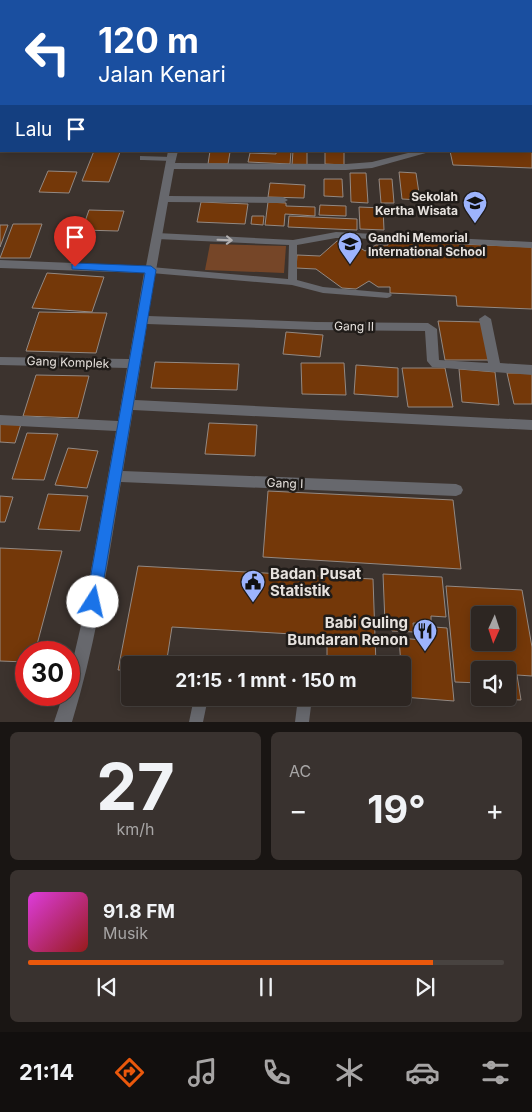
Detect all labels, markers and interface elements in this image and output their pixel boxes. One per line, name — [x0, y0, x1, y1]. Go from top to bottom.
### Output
text: 120 m — [98, 19, 199, 61]
icon: left — [15, 20, 80, 85]
text: Jalan Kenari — [98, 61, 226, 87]
icon: arrive — [62, 115, 90, 143]
text: Lalu — [15, 118, 52, 141]
place label: Sekolah Kertha Wisata — [375, 189, 458, 218]
school or university icon: Sekolah Kertha Wisata — [462, 190, 488, 224]
pin — [54, 216, 96, 267]
icon: arrive — [61, 223, 89, 251]
place label: Gandhi Memorial International School — [368, 230, 486, 259]
school or university icon: Gandhi Memorial International School — [337, 231, 363, 265]
one-way arrow — [217, 236, 233, 245]
street label: Gang II — [334, 318, 374, 334]
street label: Gang Komplek — [26, 353, 110, 371]
street label: Gang I — [266, 475, 304, 491]
place label: Badan Pusat Statistik — [270, 564, 362, 600]
public building icon: Badan Pusat Statistik — [240, 569, 266, 603]
position arrow — [66, 575, 118, 627]
north arrow — [471, 606, 516, 651]
map controls — [471, 606, 516, 706]
place label: Babi Guling Bundaran Renon — [287, 613, 408, 649]
restaurant icon: Babi Guling Bundaran Renon — [412, 618, 438, 652]
speed limit sign: 30 — [15, 641, 80, 706]
button: sound — [471, 661, 516, 706]
text: 21:15 · 1 mnt · 150 m — [175, 669, 357, 692]
text: 27 — [96, 747, 175, 826]
text: AC — [289, 761, 311, 781]
text: 19° — [367, 786, 426, 832]
text: − — [289, 793, 308, 827]
text: + — [485, 793, 504, 827]
text: km/h — [116, 819, 155, 839]
text: 91.8 FM — [103, 900, 175, 923]
text: Musik — [103, 923, 148, 943]
icon: previous — [93, 973, 121, 1001]
icon: pause — [252, 973, 280, 1001]
icon: next — [411, 973, 439, 1001]
icon: directions — [112, 1055, 147, 1090]
icon: music — [185, 1055, 220, 1090]
icon: phone — [259, 1055, 294, 1090]
icon: climate — [332, 1055, 367, 1090]
icon: car — [405, 1055, 440, 1090]
icon: filters — [478, 1055, 513, 1090]
text: 21:14 — [19, 1059, 74, 1085]

